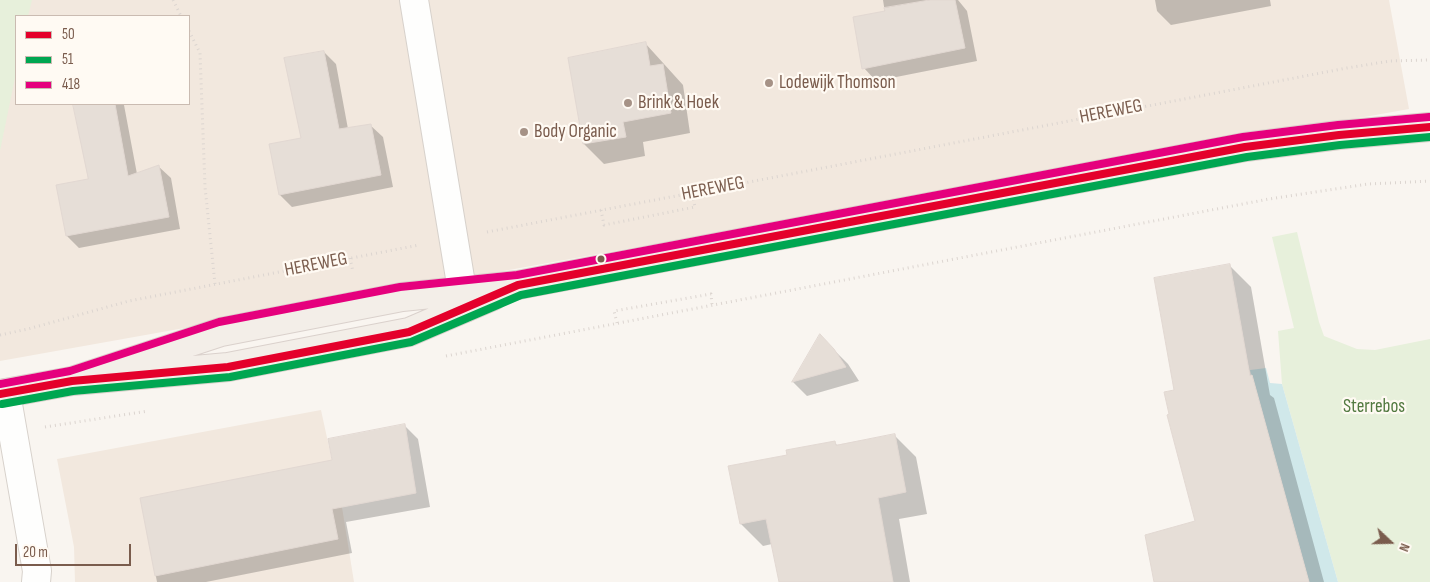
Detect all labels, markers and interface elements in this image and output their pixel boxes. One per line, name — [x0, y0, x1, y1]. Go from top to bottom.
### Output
legend — [15, 15, 190, 105]
text: 50 — [62, 25, 75, 44]
text: 51 — [62, 50, 73, 69]
place label: Lodewijk Thomson — [779, 72, 896, 94]
text: 418 — [62, 75, 80, 94]
marker: Lodewijk Thomson — [763, 77, 775, 89]
place label: Brink & Hoek — [638, 92, 719, 114]
street label: HEREWEG — [1078, 95, 1144, 129]
marker: Brink & Hoek — [622, 97, 634, 109]
place label: Body Organic — [534, 121, 617, 143]
marker: Body Organic — [518, 126, 530, 138]
street label: HEREWEG — [680, 172, 746, 206]
street label: HEREWEG — [283, 248, 349, 282]
unlabelled marker — [596, 254, 606, 264]
park label: Sterrebos — [1343, 396, 1405, 418]
north arrow — [1365, 517, 1415, 567]
scale bar — [18, 534, 134, 566]
text: N — [1395, 541, 1414, 554]
text: 20 m — [23, 543, 48, 562]

